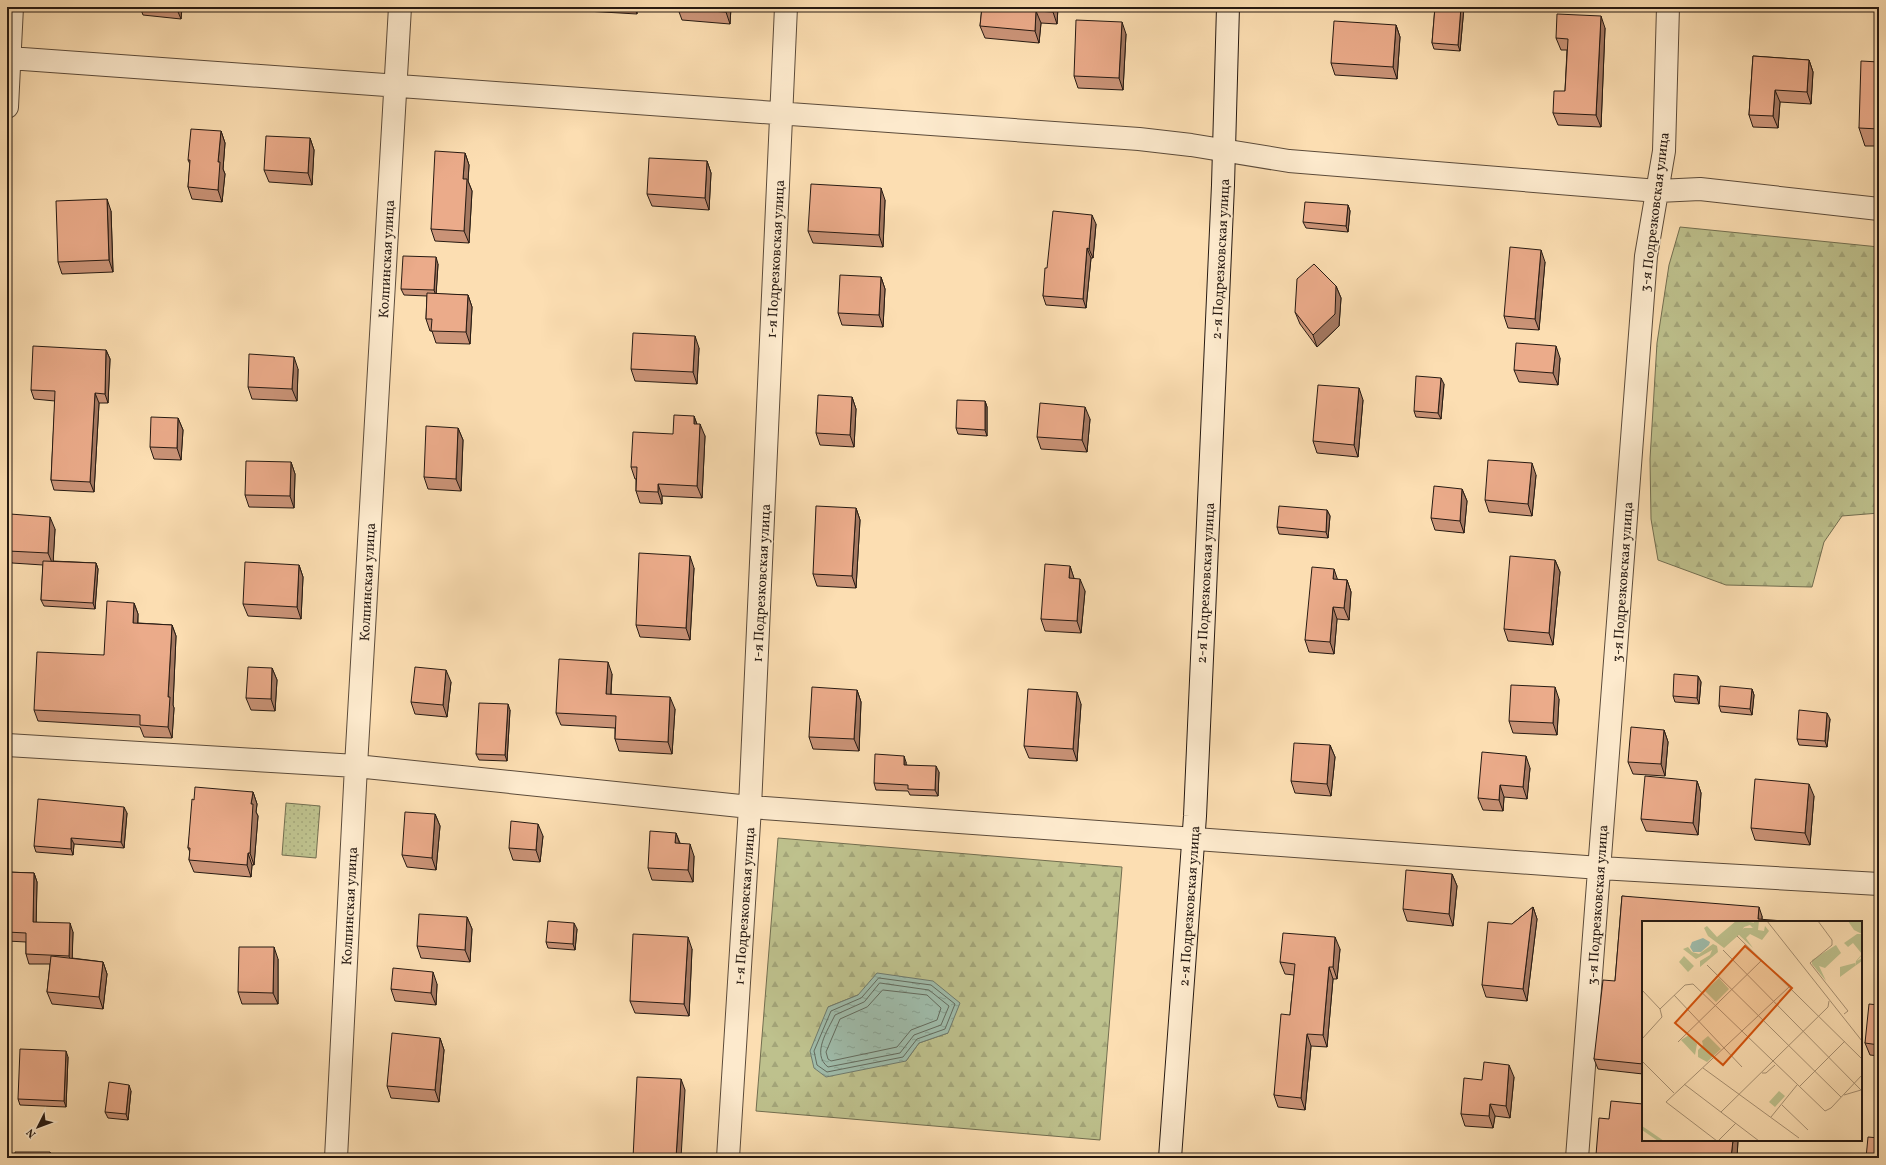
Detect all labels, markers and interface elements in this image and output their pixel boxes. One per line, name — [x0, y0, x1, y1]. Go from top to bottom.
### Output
street label: 3-я Подрезковская улица — [1636, 131, 1675, 293]
street label: 2-я Подрезковская улица — [1208, 178, 1235, 340]
street label: 1-я Подрезковская улица — [763, 179, 790, 339]
street label: Колпинская улица — [375, 199, 400, 319]
street label: 3-я Подрезковская улица — [1608, 501, 1639, 663]
street label: 2-я Подрезковская улица — [1193, 502, 1220, 664]
street label: 1-я Подрезковская улица — [749, 503, 776, 663]
street label: Колпинская улица — [356, 522, 381, 642]
street label: 3-я Подрезковская улица — [1583, 824, 1614, 986]
street label: 2-я Подрезковская улица — [1175, 825, 1206, 987]
street label: 1-я Подрезковская улица — [730, 826, 761, 986]
street label: Колпинская улица — [338, 846, 363, 966]
inset map — [1642, 921, 1862, 1141]
north arrow — [18, 1107, 58, 1147]
text: N — [23, 1125, 40, 1141]

